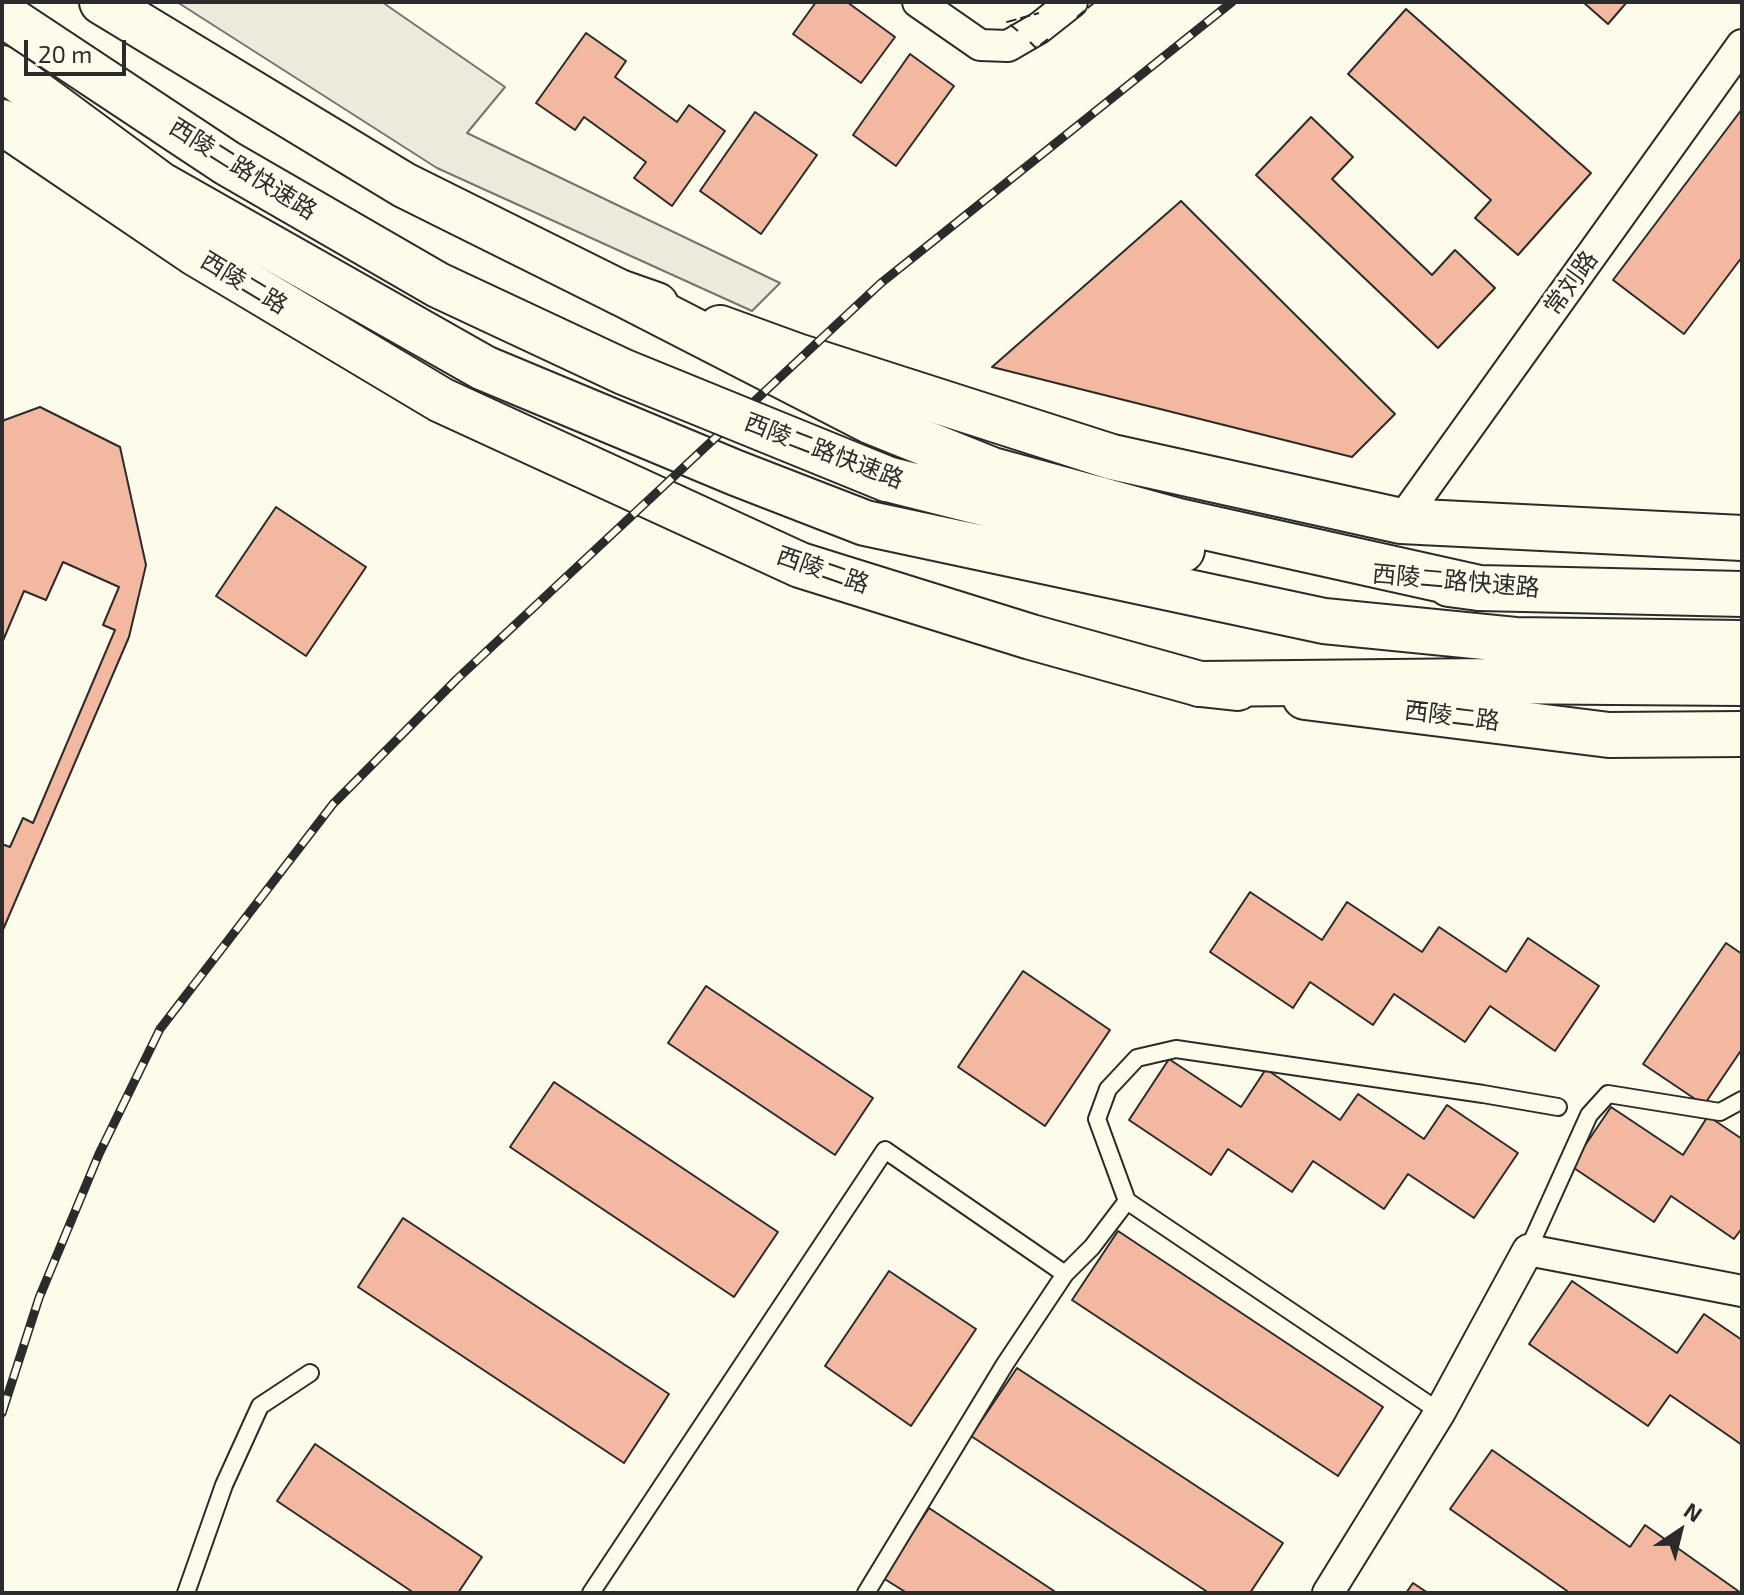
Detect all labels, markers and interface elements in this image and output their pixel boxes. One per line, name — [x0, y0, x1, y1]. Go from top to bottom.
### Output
scale bar — [28, 24, 130, 74]
text: 20 m — [38, 39, 92, 68]
street label: 西陵二路快速路 — [164, 112, 322, 226]
street label: 常刘路 — [1538, 245, 1604, 321]
street label: 西陵二路 — [195, 246, 293, 320]
street label: 西陵二路快速路 — [740, 407, 908, 495]
street label: 西陵二路 — [773, 541, 873, 599]
street label: 西陵二路快速路 — [1371, 559, 1541, 603]
street label: 西陵二路 — [1403, 696, 1501, 736]
north arrow — [1640, 1491, 1720, 1571]
text: N — [1680, 1496, 1708, 1527]

